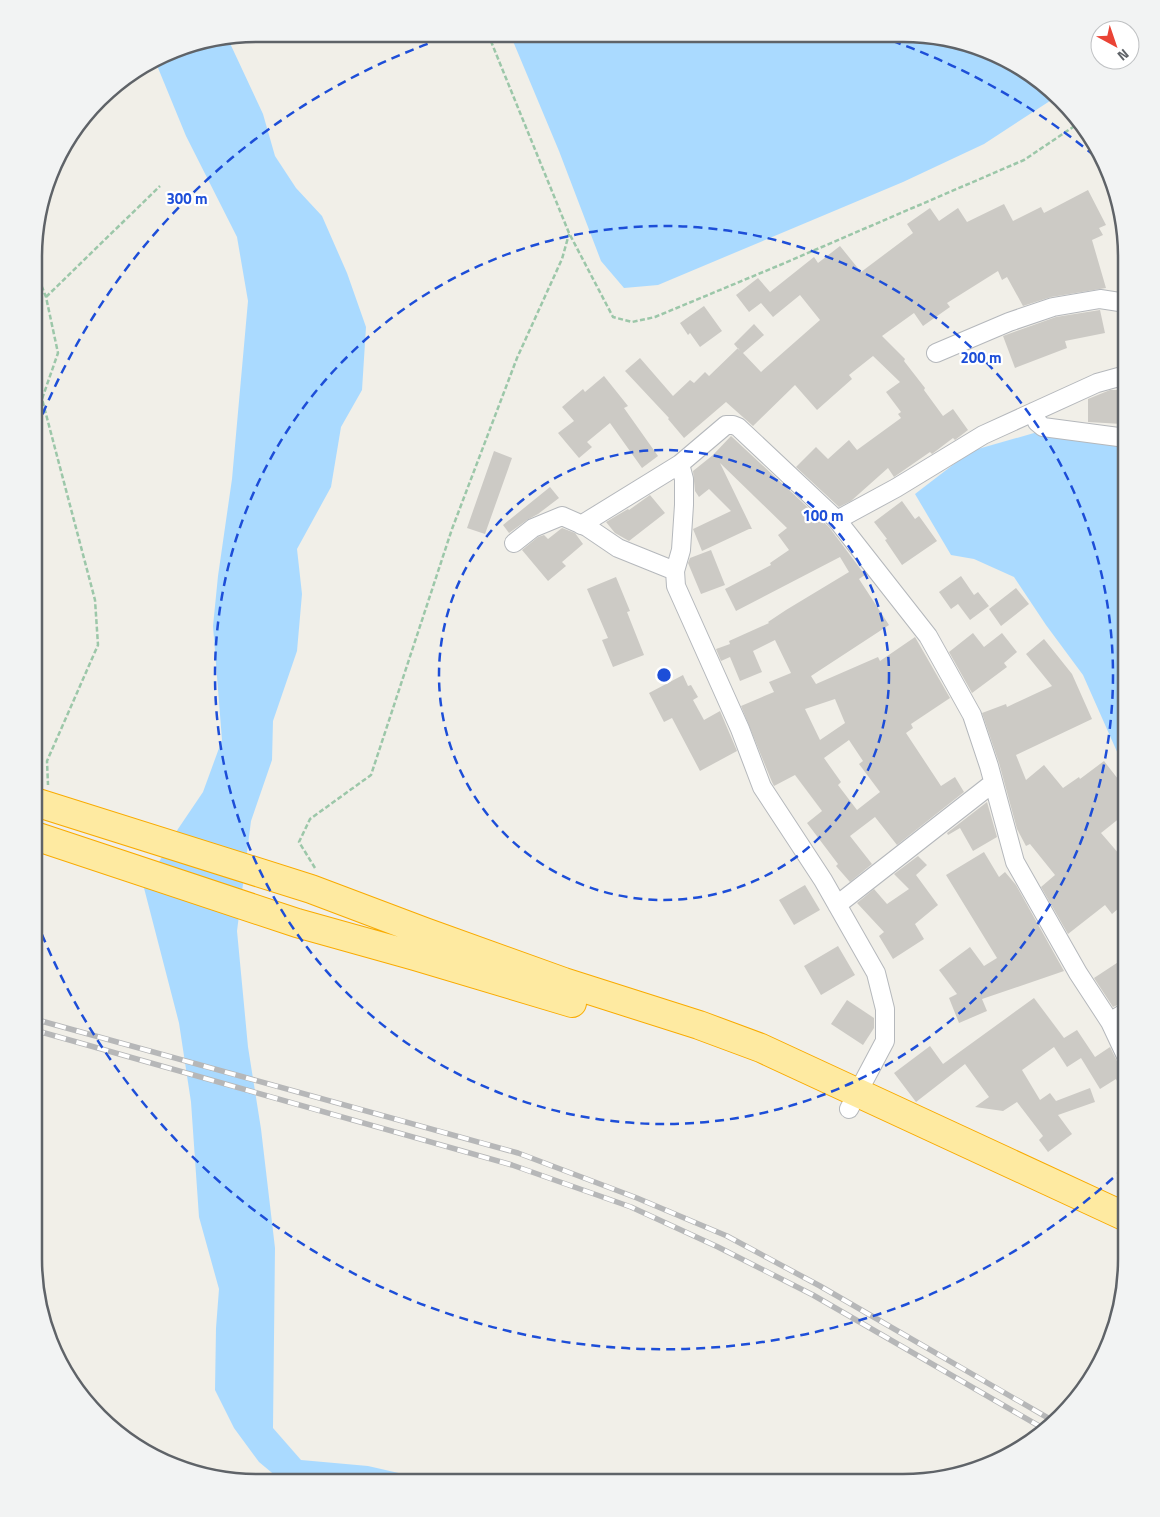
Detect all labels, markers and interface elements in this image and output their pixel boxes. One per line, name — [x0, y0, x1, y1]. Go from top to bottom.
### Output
north arrow — [1090, 20, 1140, 70]
text: N — [1113, 44, 1134, 67]
text: 300 m — [166, 187, 208, 210]
text: 200 m — [960, 346, 1002, 369]
text: 100 m — [802, 504, 844, 527]
centre of rings — [655, 666, 673, 684]

